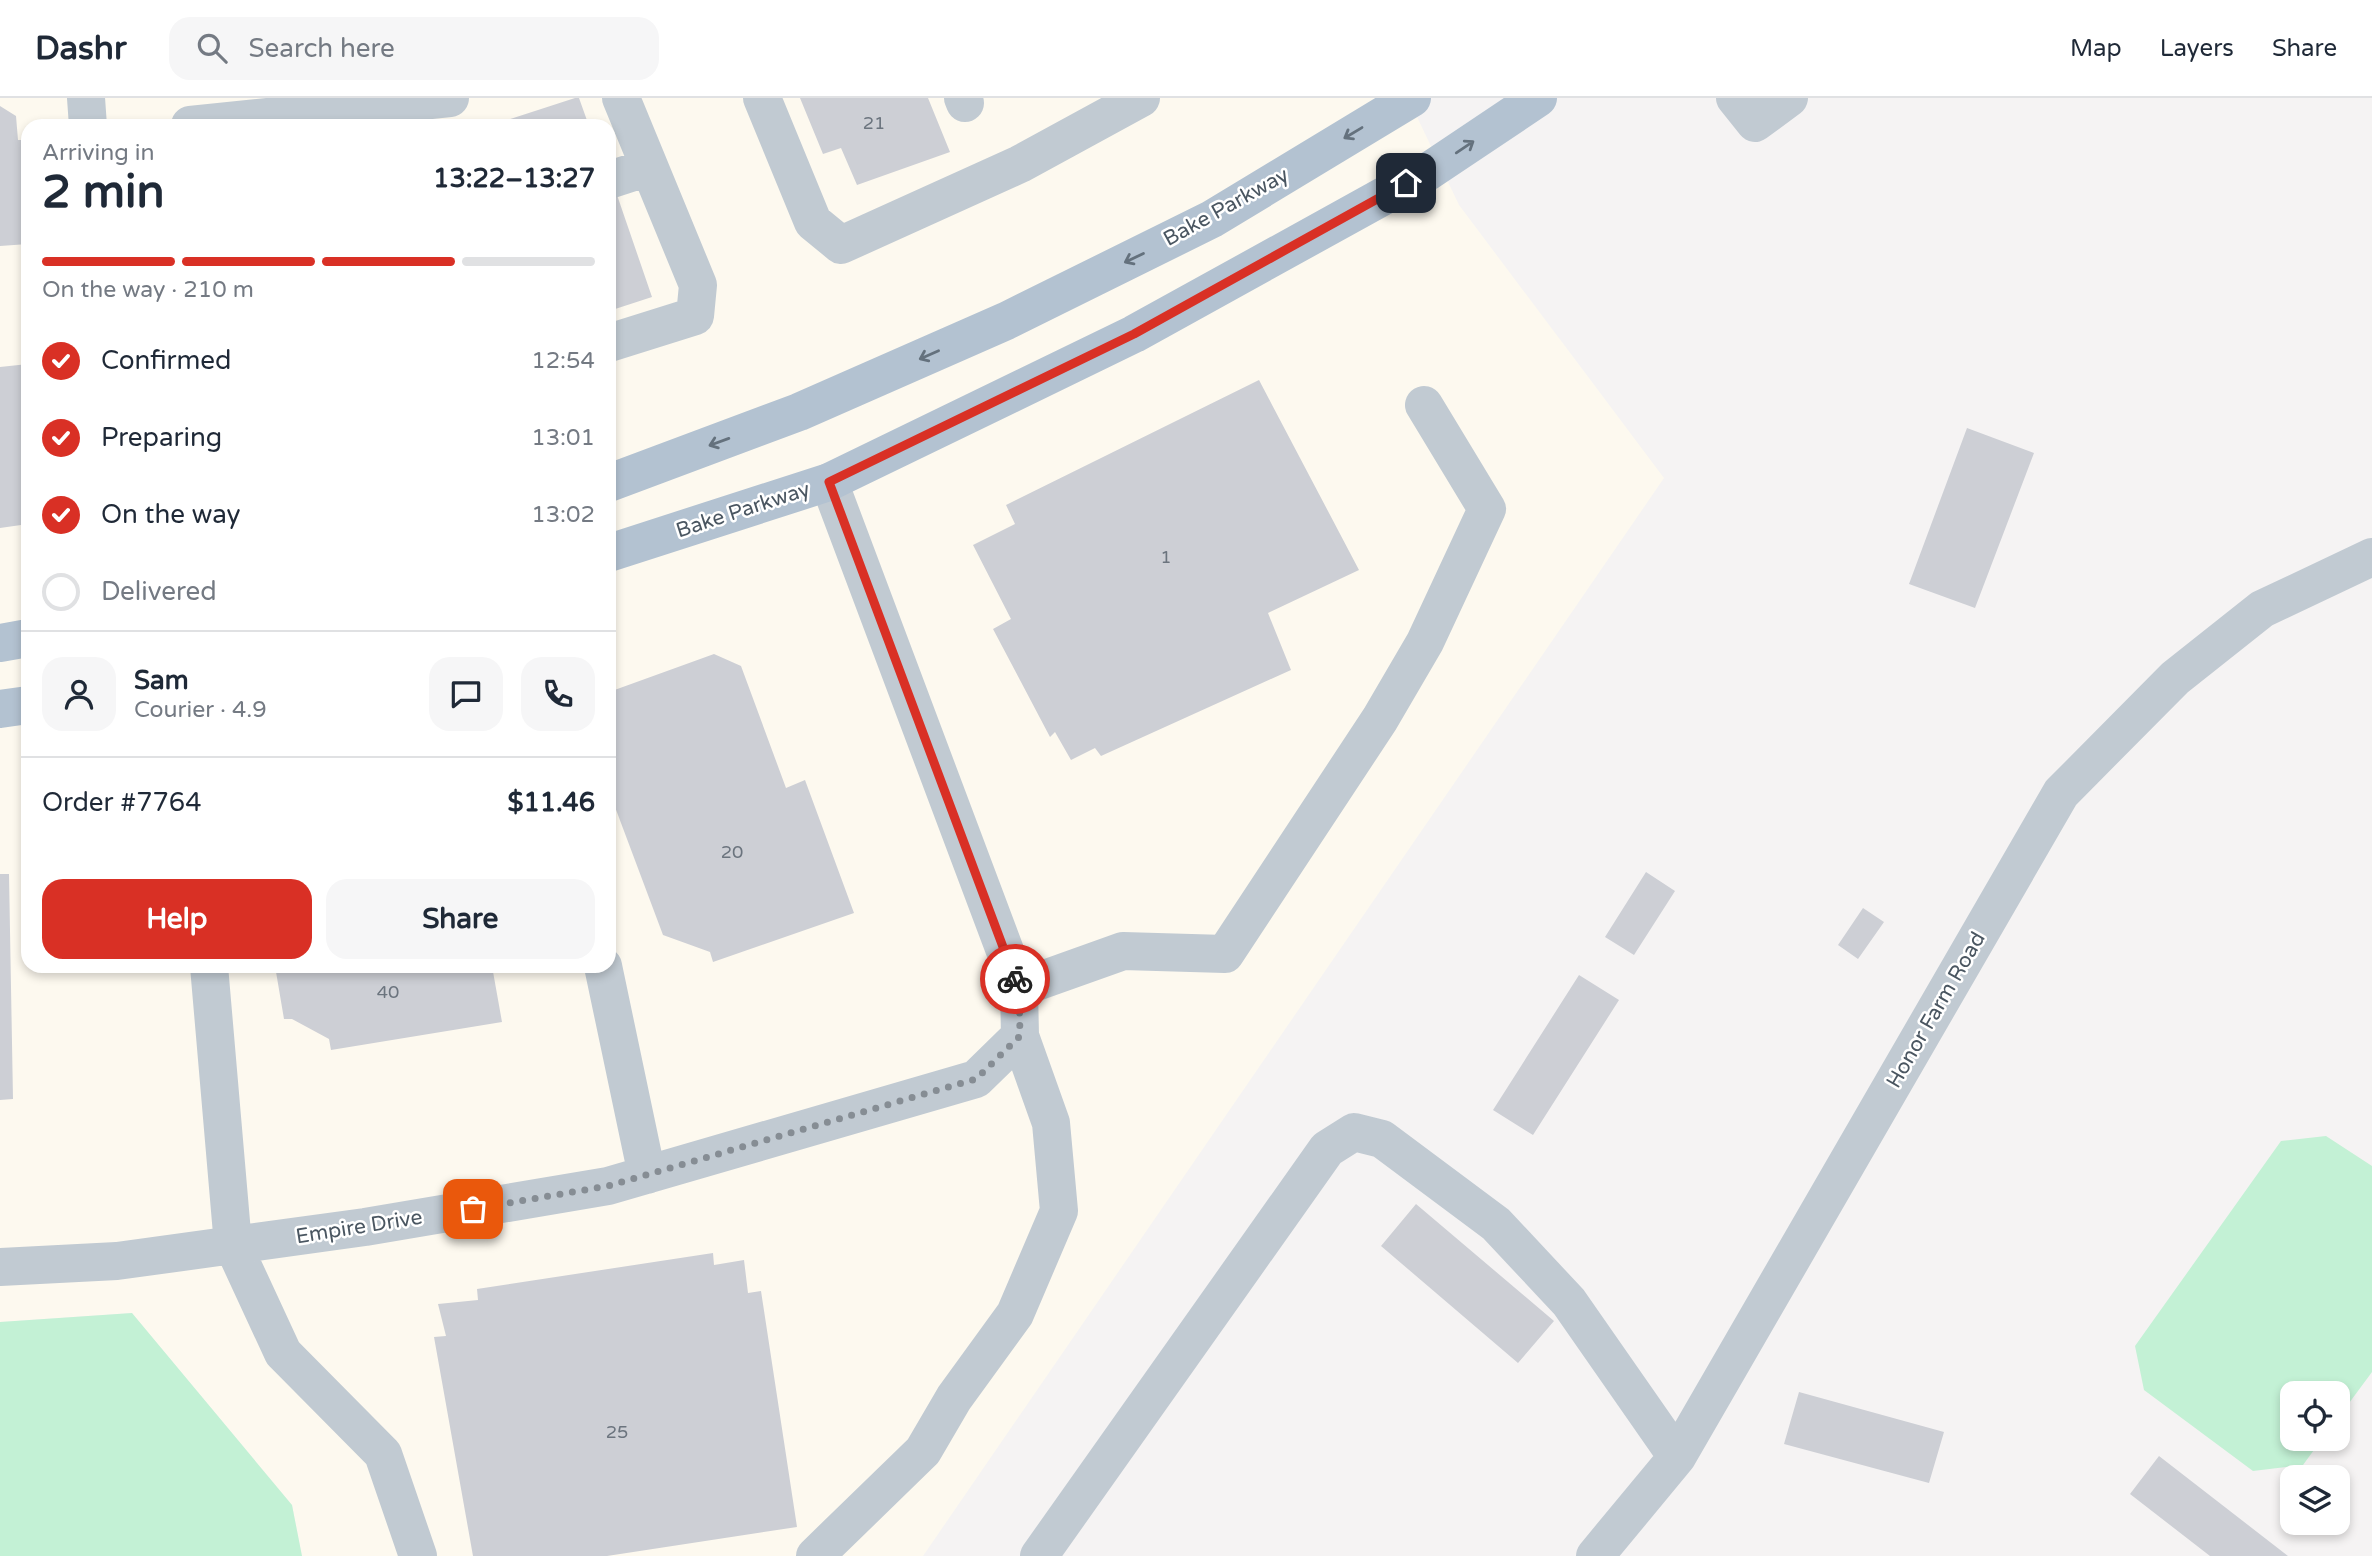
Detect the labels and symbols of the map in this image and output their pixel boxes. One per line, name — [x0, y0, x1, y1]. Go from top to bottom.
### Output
house number: 21 — [863, 112, 885, 134]
one-way arrow — [1344, 127, 1364, 141]
one-way arrow — [1454, 140, 1474, 154]
pin — [1376, 153, 1436, 213]
street label: Bake Parkway — [1159, 162, 1293, 252]
one-way arrow — [1124, 251, 1145, 265]
one-way arrow — [918, 349, 940, 362]
one-way arrow — [708, 437, 730, 449]
street label: Bake Parkway — [673, 477, 813, 543]
house number: 1 — [1160, 546, 1172, 568]
house number: 20 — [721, 841, 743, 863]
street label: Honor Farm Road — [1881, 928, 1991, 1092]
courier — [980, 944, 1050, 1014]
house number: 40 — [377, 981, 399, 1003]
pin — [443, 1179, 503, 1239]
street label: Empire Drive — [294, 1205, 424, 1249]
house number: 25 — [606, 1421, 628, 1443]

